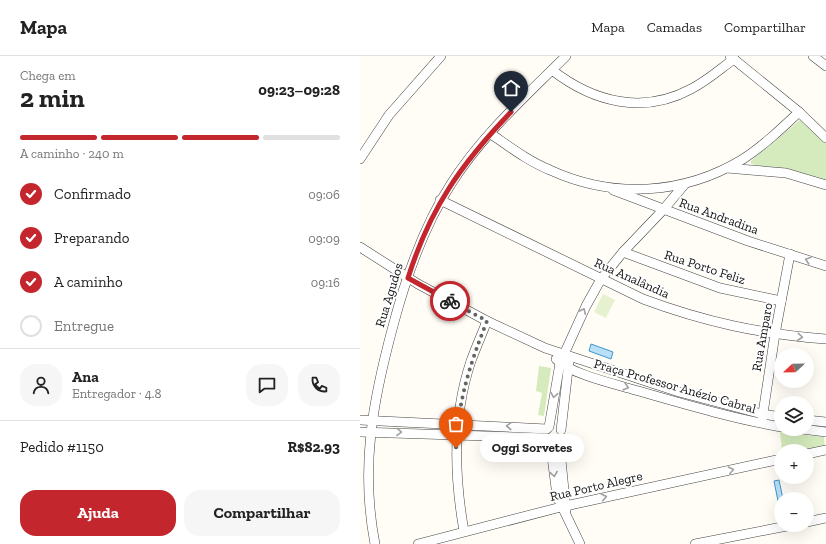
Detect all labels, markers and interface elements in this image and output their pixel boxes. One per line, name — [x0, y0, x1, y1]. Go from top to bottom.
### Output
text: Mapa — [20, 16, 67, 39]
text: Mapa — [591, 19, 625, 36]
text: Camadas — [647, 19, 702, 36]
text: Compartilhar — [724, 19, 806, 36]
text: Chega em — [20, 68, 75, 83]
pin — [494, 71, 528, 112]
icon: home — [500, 77, 522, 99]
text: 09:23–09:28 — [258, 81, 340, 99]
text: 2 min — [20, 82, 85, 114]
text: A caminho · 240 m — [20, 146, 124, 161]
icon: check — [20, 183, 42, 205]
text: Confirmado — [54, 185, 131, 203]
text: 09:06 — [308, 187, 340, 202]
street label: Rua Andradina — [677, 195, 761, 238]
icon: check — [20, 227, 42, 249]
text: Preparando — [54, 229, 130, 247]
text: 09:09 — [308, 231, 340, 246]
street label: Rua Porto Feliz — [662, 247, 748, 287]
street label: Rua Analândia — [592, 255, 672, 302]
one-way arrow — [805, 257, 812, 265]
street label: Rua Agudos — [372, 261, 406, 329]
icon: check — [20, 271, 42, 293]
text: A caminho — [54, 273, 123, 291]
text: 09:16 — [311, 275, 340, 290]
courier — [430, 281, 470, 321]
icon: bike — [439, 290, 461, 312]
street label: Rua Amparo — [749, 301, 775, 372]
one-way arrow — [578, 308, 586, 315]
text: Entregue — [54, 317, 114, 335]
one-way arrow — [797, 332, 803, 341]
north arrow — [774, 348, 814, 388]
map controls — [774, 348, 814, 532]
street label: Praça Professor Anézio Cabral — [592, 356, 758, 417]
button: person — [20, 364, 62, 406]
button: chat — [246, 364, 288, 406]
button: phone — [298, 364, 340, 406]
text: Ana — [72, 368, 99, 386]
one-way arrow — [623, 383, 629, 391]
text: Entregador · 4.8 — [72, 386, 161, 401]
one-way arrow — [550, 392, 559, 398]
button: layers — [774, 396, 814, 436]
pin — [439, 407, 473, 448]
icon: bag — [445, 413, 467, 435]
one-way arrow — [506, 422, 512, 430]
one-way arrow — [396, 428, 402, 436]
callout: Oggi Sorvetes — [480, 434, 584, 462]
text: Pedido #1150 — [20, 438, 104, 456]
text: R$82.93 — [287, 438, 340, 456]
text: Oggi Sorvetes — [492, 440, 572, 455]
button: + — [774, 444, 814, 484]
one-way arrow — [728, 466, 735, 474]
street label: Rua Porto Alegre — [548, 468, 644, 504]
one-way arrow — [549, 471, 558, 477]
button: Ajuda — [20, 490, 176, 536]
button: Compartilhar — [184, 490, 340, 536]
button: − — [774, 492, 814, 532]
one-way arrow — [601, 494, 607, 502]

